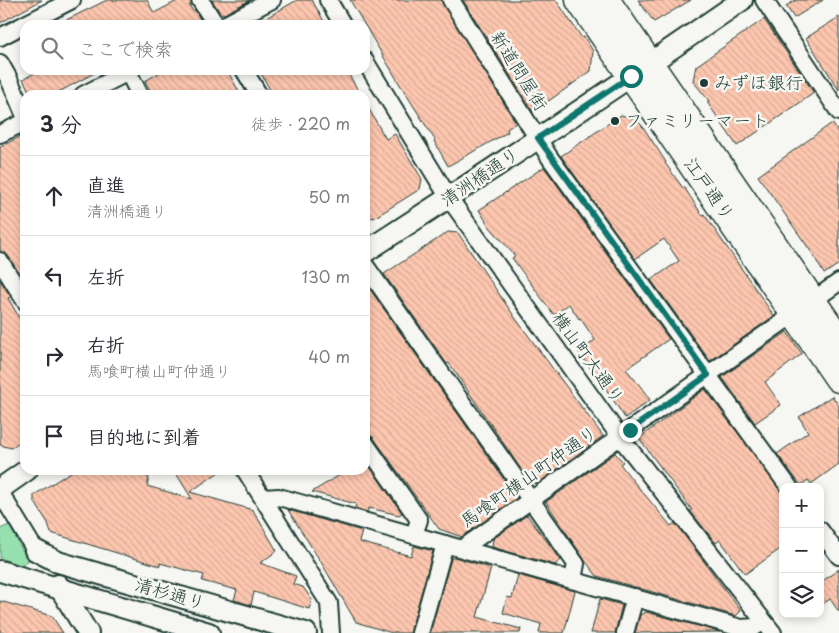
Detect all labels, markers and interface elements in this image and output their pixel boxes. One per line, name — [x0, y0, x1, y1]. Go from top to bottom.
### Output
search box — [20, 20, 370, 75]
street label: 新道問屋街 — [485, 25, 556, 116]
icon: search — [38, 34, 66, 62]
text: ここで検索 — [78, 34, 173, 62]
route start — [620, 65, 643, 88]
place label: みずほ銀行 — [714, 68, 803, 95]
marker: みずほ銀行 — [698, 77, 710, 89]
place label: ファミリーマート — [625, 106, 769, 133]
text: 3 分 — [40, 107, 82, 139]
text: 徒歩 · 220 m — [251, 111, 350, 135]
marker: ファミリーマート — [609, 115, 621, 127]
street label: 清洲橋通り — [434, 139, 524, 212]
street label: 江戸通り — [679, 151, 742, 225]
text: 直進 — [87, 170, 125, 198]
icon: ahead — [40, 182, 68, 210]
text: 50 m — [309, 184, 350, 208]
text: 清洲橋通り — [87, 198, 167, 222]
icon: left — [40, 262, 68, 290]
text: 左折 — [87, 262, 125, 290]
text: 130 m — [302, 264, 350, 288]
street label: 横山町大通り — [547, 305, 632, 409]
text: 右折 — [87, 330, 125, 358]
icon: right — [40, 342, 68, 370]
text: 40 m — [308, 344, 350, 368]
text: 馬喰町横山町仲通り — [87, 358, 231, 382]
street label: 馬喰町横山町仲通り — [454, 418, 602, 533]
route end — [619, 419, 642, 442]
icon: arrive — [40, 422, 68, 450]
text: 目的地に到着 — [87, 422, 201, 450]
map controls — [779, 483, 824, 618]
button: + — [779, 483, 824, 528]
button: − — [779, 528, 824, 573]
street label: 清杉通り — [132, 570, 209, 615]
button: layers — [779, 573, 824, 618]

